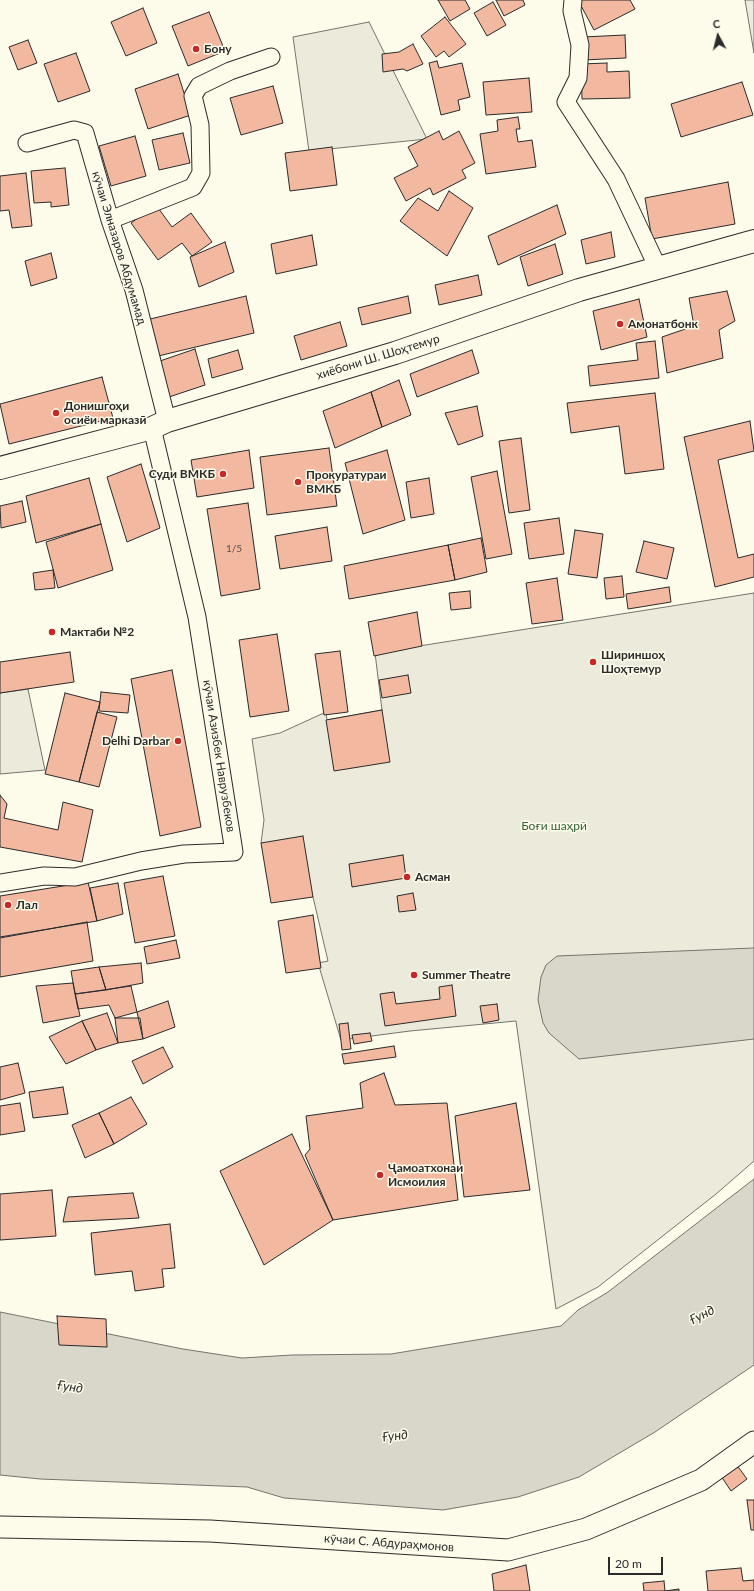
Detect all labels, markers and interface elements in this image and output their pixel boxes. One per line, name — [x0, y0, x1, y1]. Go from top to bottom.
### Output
north arrow — [698, 16, 738, 56]
text: С — [712, 17, 721, 30]
place label: Бону — [204, 42, 232, 56]
marker: Бону — [191, 44, 201, 54]
street label: кӯчаи Элназаров Абдумамад — [89, 169, 149, 327]
place label: Амонатбонк — [628, 317, 698, 331]
marker: Амонатбонк — [615, 319, 625, 329]
street label: хиёбони Ш. Шоҳтемур — [315, 331, 441, 383]
place label: Донишгоҳи осиёи марказӣ — [64, 399, 146, 427]
marker: Донишгоҳи осиёи марказӣ — [51, 408, 61, 418]
place label: Суди ВМКБ — [149, 467, 215, 481]
place label: Прокуратураи ВМКБ — [306, 468, 387, 496]
marker: Суди ВМКБ — [218, 469, 228, 479]
marker: Прокуратураи ВМКБ — [293, 477, 303, 487]
house number: 1/5 — [226, 543, 242, 555]
place label: Мактаби №2 — [60, 625, 134, 639]
marker: Мактаби №2 — [47, 627, 57, 637]
place label: Шириншоҳ Шоҳтемур — [601, 648, 665, 676]
marker: Шириншоҳ Шоҳтемур — [588, 657, 598, 667]
street label: кӯчаи Азизбек Наврузбеков — [200, 679, 238, 833]
place label: Delhi Darbar — [102, 734, 170, 748]
marker: Delhi Darbar — [173, 736, 183, 746]
park label: Боғи шаҳрӣ — [521, 819, 587, 833]
place label: Асман — [415, 870, 450, 884]
marker: Асман — [402, 872, 412, 882]
place label: Лал — [16, 898, 38, 912]
marker: Лал — [3, 900, 13, 910]
place label: Summer Theatre — [422, 968, 511, 982]
marker: Summer Theatre — [409, 970, 419, 980]
place label: Ҷамоатхонаи Исмоилия — [388, 1161, 463, 1189]
marker: Ҷамоатхонаи Исмоилия — [375, 1170, 385, 1180]
water label: Ғунд — [687, 1302, 717, 1328]
water label: Ғунд — [56, 1377, 84, 1397]
water label: Ғунд — [381, 1427, 409, 1445]
street label: кӯчаи С. Абдураҳмонов — [323, 1531, 455, 1555]
scale bar — [610, 1549, 665, 1575]
text: 20 m — [615, 1556, 642, 1571]

